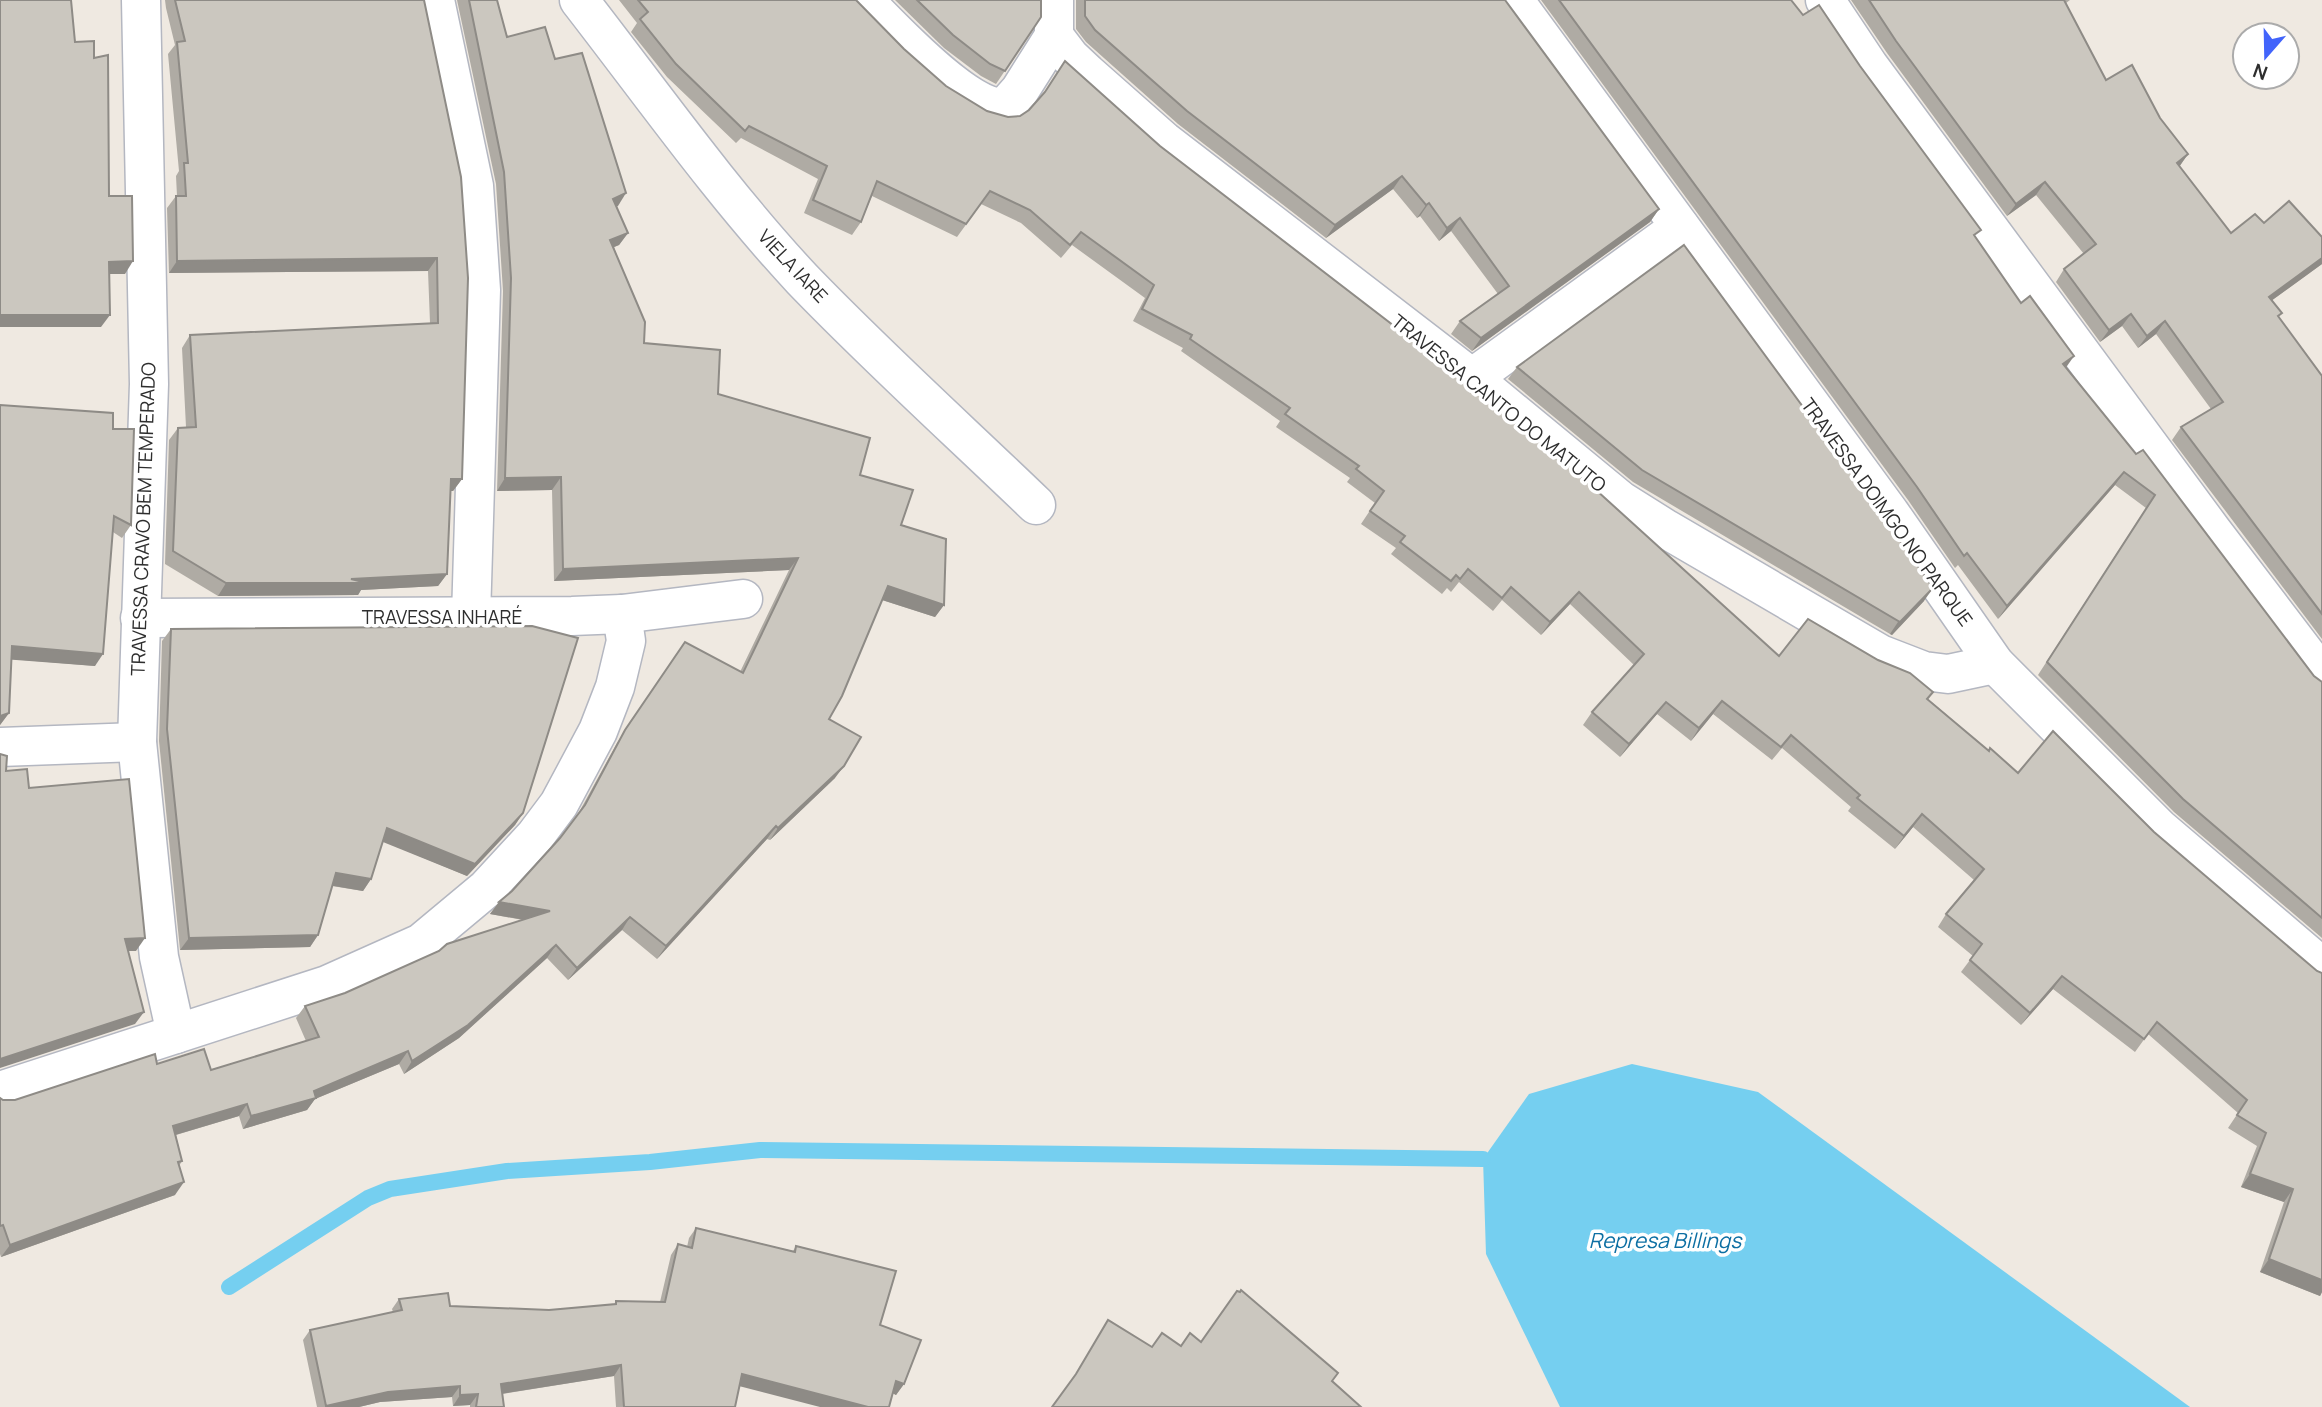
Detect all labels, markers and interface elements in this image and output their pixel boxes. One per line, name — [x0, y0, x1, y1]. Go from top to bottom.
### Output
north arrow — [2231, 21, 2301, 91]
text: N — [2249, 57, 2271, 87]
street label: VIELA IARE — [752, 224, 834, 308]
street label: TRAVESSA CANTO DO MATUTO — [1386, 308, 1612, 498]
street label: TRAVESSA CRAVO BEM TEMPERADO — [125, 362, 161, 676]
street label: TRAVESSA DOIMGO NO PARQUE — [1795, 393, 1979, 631]
street label: TRAVESSA INHARÉ — [362, 604, 522, 630]
water label: Represa Billings — [1589, 1226, 1743, 1254]

